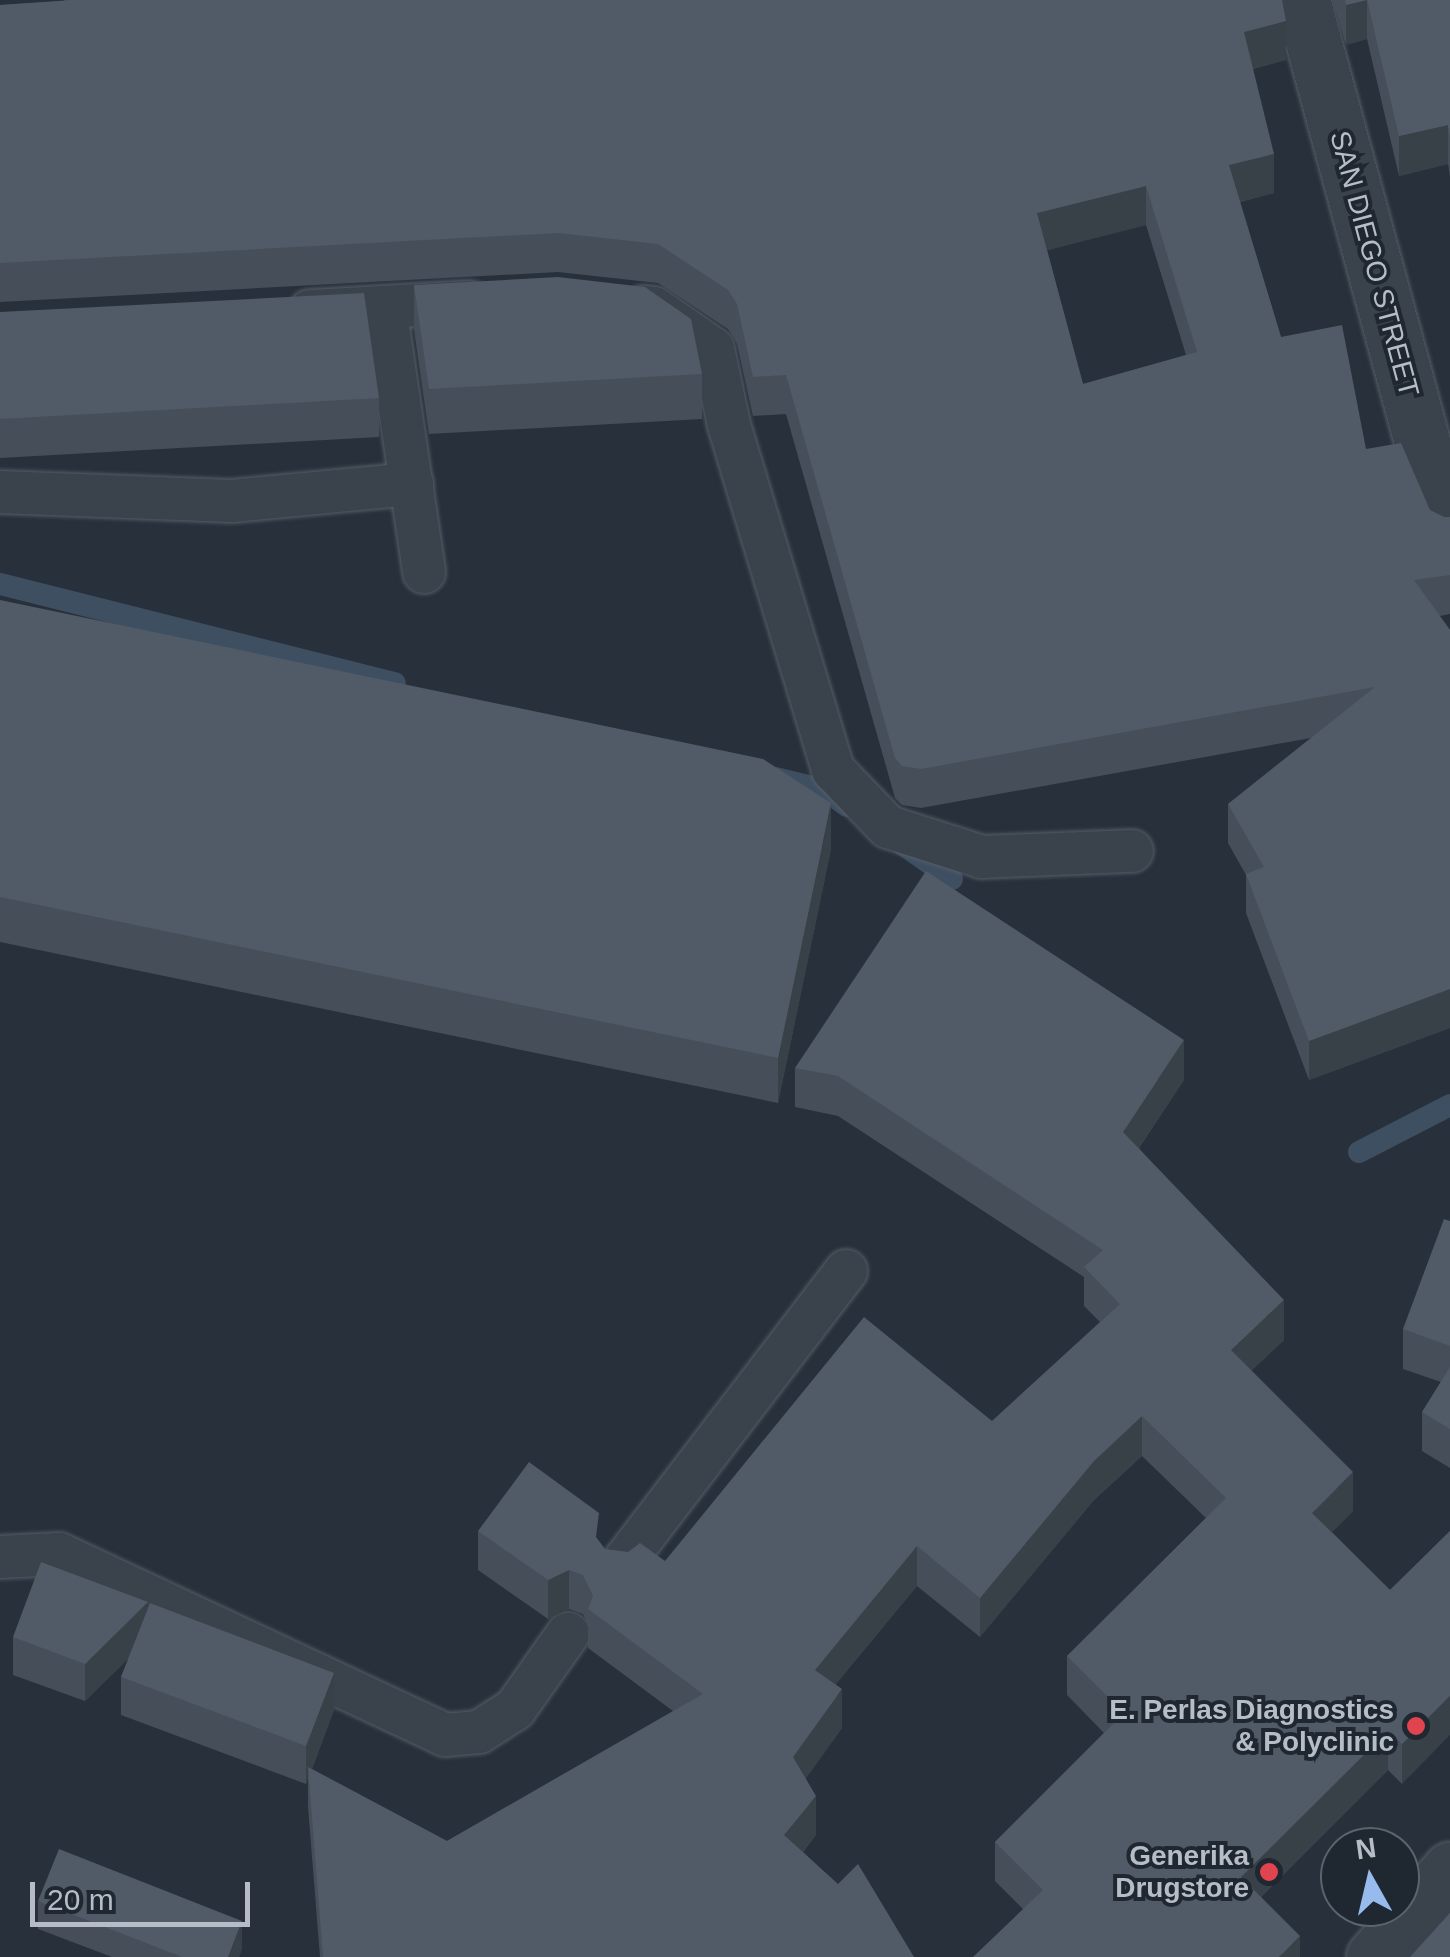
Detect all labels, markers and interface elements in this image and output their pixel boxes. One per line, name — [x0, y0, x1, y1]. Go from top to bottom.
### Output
street label: SAN DIEGO STREET — [1322, 127, 1426, 401]
place label: E. Perlas Diagnostics & Polyclinic — [1109, 1693, 1394, 1759]
marker: E. Perlas Diagnostics & Polyclinic — [1403, 1713, 1429, 1739]
north arrow — [1320, 1827, 1420, 1927]
text: N — [1354, 1832, 1378, 1866]
place label: Generika Drugstore — [1115, 1839, 1249, 1905]
marker: Generika Drugstore — [1258, 1861, 1280, 1883]
scale bar — [35, 1862, 255, 1924]
text: 20 m — [47, 1883, 114, 1916]

